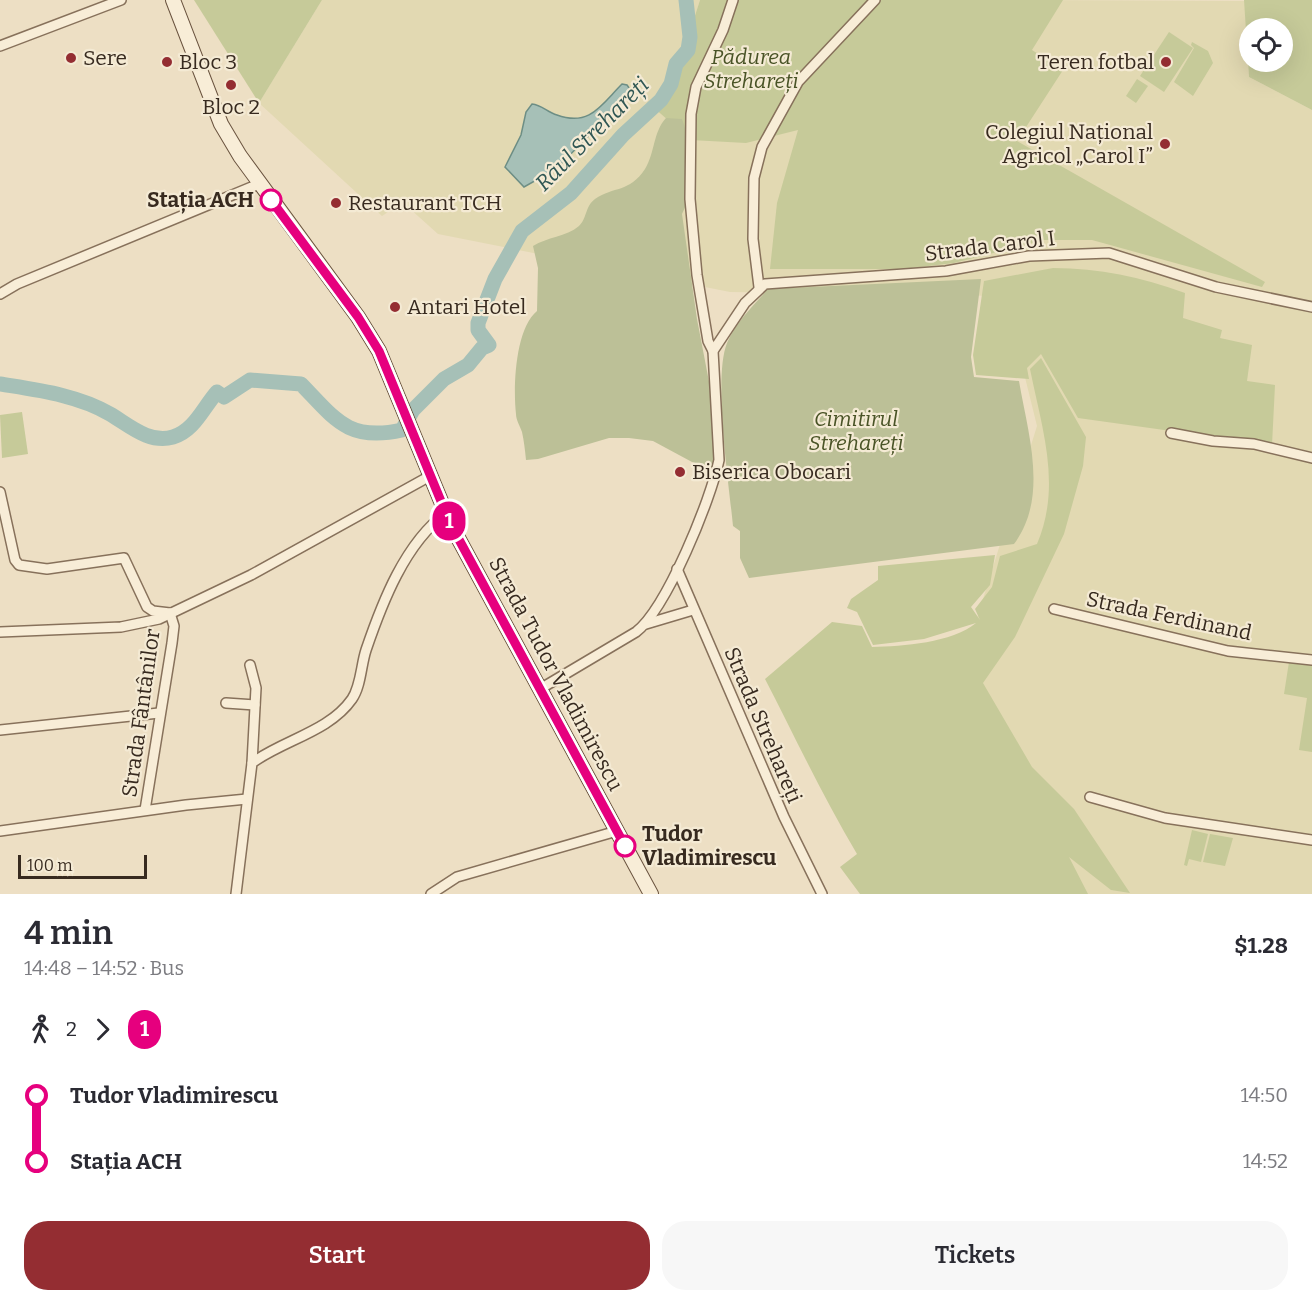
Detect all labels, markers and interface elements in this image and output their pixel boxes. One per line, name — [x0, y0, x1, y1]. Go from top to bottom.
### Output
map controls — [1239, 18, 1293, 72]
button: locate — [1239, 18, 1293, 72]
park label: Pădurea Strehareți — [703, 44, 799, 94]
place label: Sere — [83, 45, 127, 71]
place label: Bloc 3 — [179, 49, 237, 75]
place label: Teren fotbal — [1037, 49, 1154, 75]
marker: Sere — [64, 51, 78, 65]
marker: Bloc 3 — [160, 55, 174, 69]
marker: Teren fotbal — [1159, 55, 1173, 69]
water label: Râul Strehareți — [530, 72, 655, 197]
marker: Bloc 2 — [224, 78, 238, 92]
place label: Bloc 2 — [202, 94, 260, 120]
place label: Colegiul Național Agricol „Carol I” — [985, 119, 1153, 169]
marker: Colegiul Național Agricol „Carol I” — [1158, 137, 1172, 151]
place label: Stația ACH — [147, 187, 254, 214]
marker: Stația ACH — [260, 189, 282, 211]
place label: Restaurant TCH — [348, 190, 502, 216]
marker: Restaurant TCH — [329, 196, 343, 210]
street label: Strada Carol I — [923, 225, 1057, 267]
place label: Antari Hotel — [407, 294, 526, 320]
marker: Antari Hotel — [388, 300, 402, 314]
park label: Cimitirul Strehareți — [808, 406, 904, 456]
place label: Biserica Obocari — [692, 459, 851, 485]
marker: Biserica Obocari — [673, 465, 687, 479]
line badge: 1 — [430, 502, 468, 540]
text: 1 — [444, 508, 454, 534]
street label: Strada Tudor Vladimirescu — [483, 553, 629, 795]
street label: Strada Ferdinand — [1084, 586, 1254, 646]
street label: Strada Fântânilor — [116, 627, 166, 799]
street label: Strada Strehareți — [718, 643, 808, 807]
place label: Tudor Vladimirescu — [642, 821, 776, 871]
marker: Tudor Vladimirescu — [614, 835, 636, 857]
scale bar — [18, 852, 147, 880]
text: 100 m — [27, 856, 72, 875]
text: 4 min — [24, 913, 113, 953]
text: $1.28 — [1234, 932, 1288, 959]
text: 14:48 – 14:52 · Bus — [24, 956, 184, 980]
icon: walk — [24, 1013, 57, 1046]
icon: forward — [86, 1013, 119, 1046]
text: 1 — [140, 1016, 149, 1042]
text: 2 — [66, 1017, 77, 1041]
text: Tudor Vladimirescu — [70, 1082, 278, 1109]
text: 14:50 — [1240, 1083, 1288, 1107]
text: Stația ACH — [70, 1148, 182, 1175]
text: 14:52 — [1243, 1149, 1288, 1173]
button: Start — [24, 1221, 650, 1290]
button: Tickets — [662, 1221, 1288, 1290]

